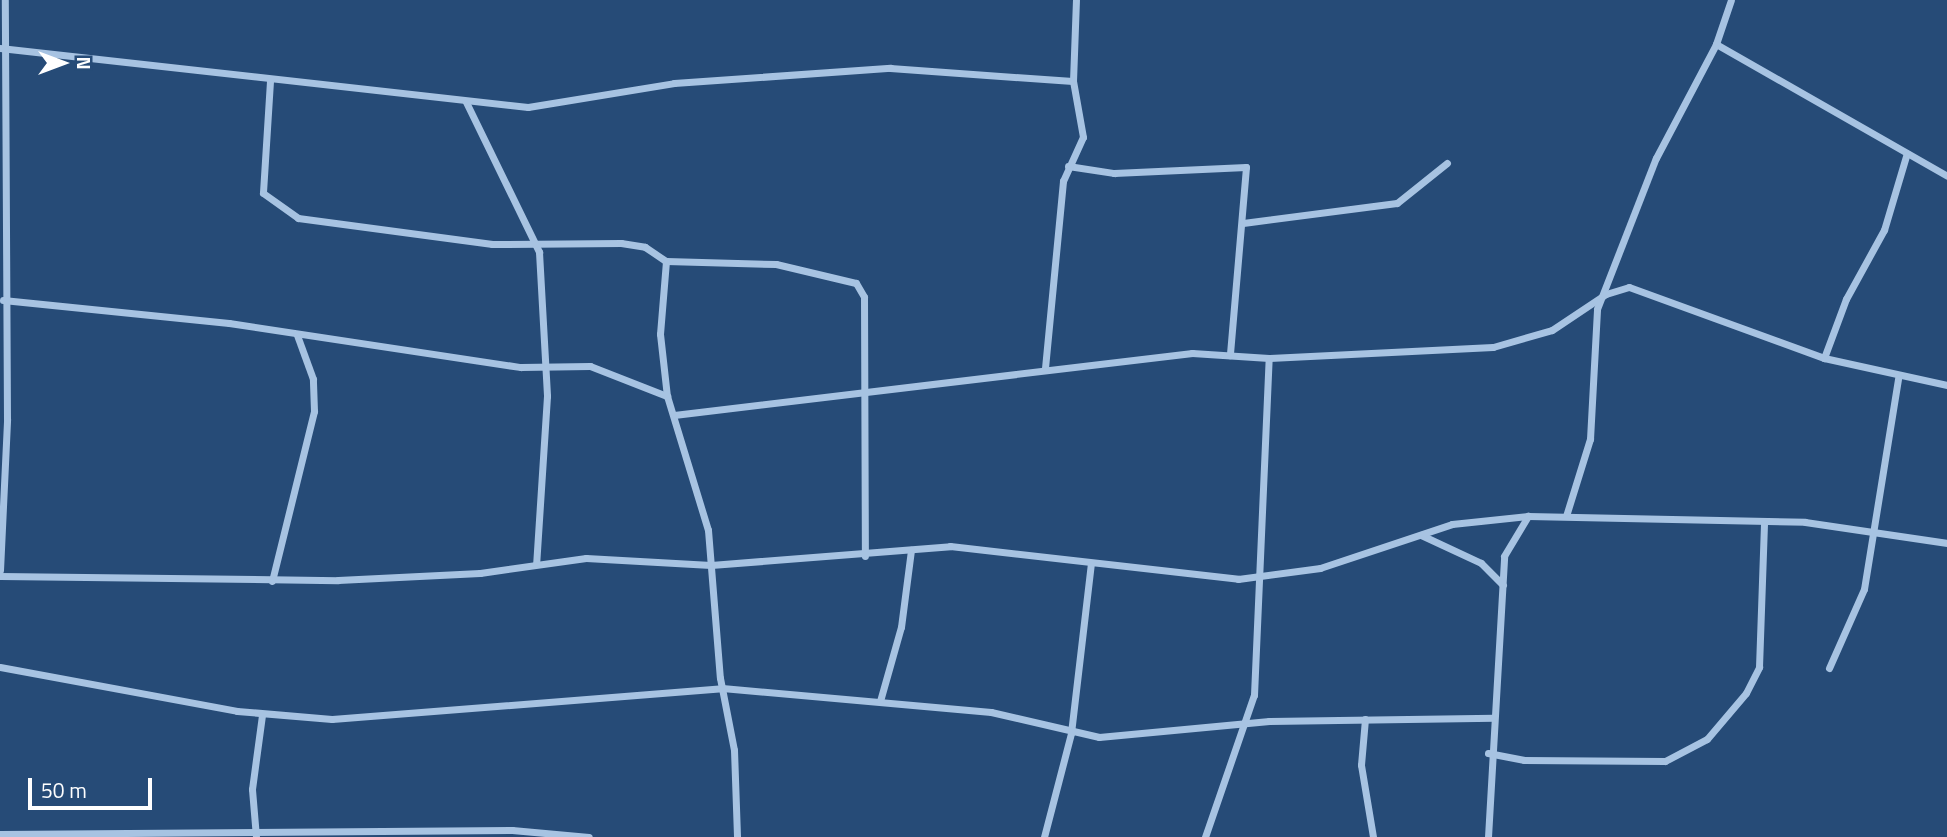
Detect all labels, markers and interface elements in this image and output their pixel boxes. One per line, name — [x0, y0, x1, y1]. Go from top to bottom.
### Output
north arrow — [28, 28, 98, 98]
text: N — [70, 56, 99, 70]
scale bar — [32, 764, 156, 808]
text: 50 m — [41, 774, 87, 806]

